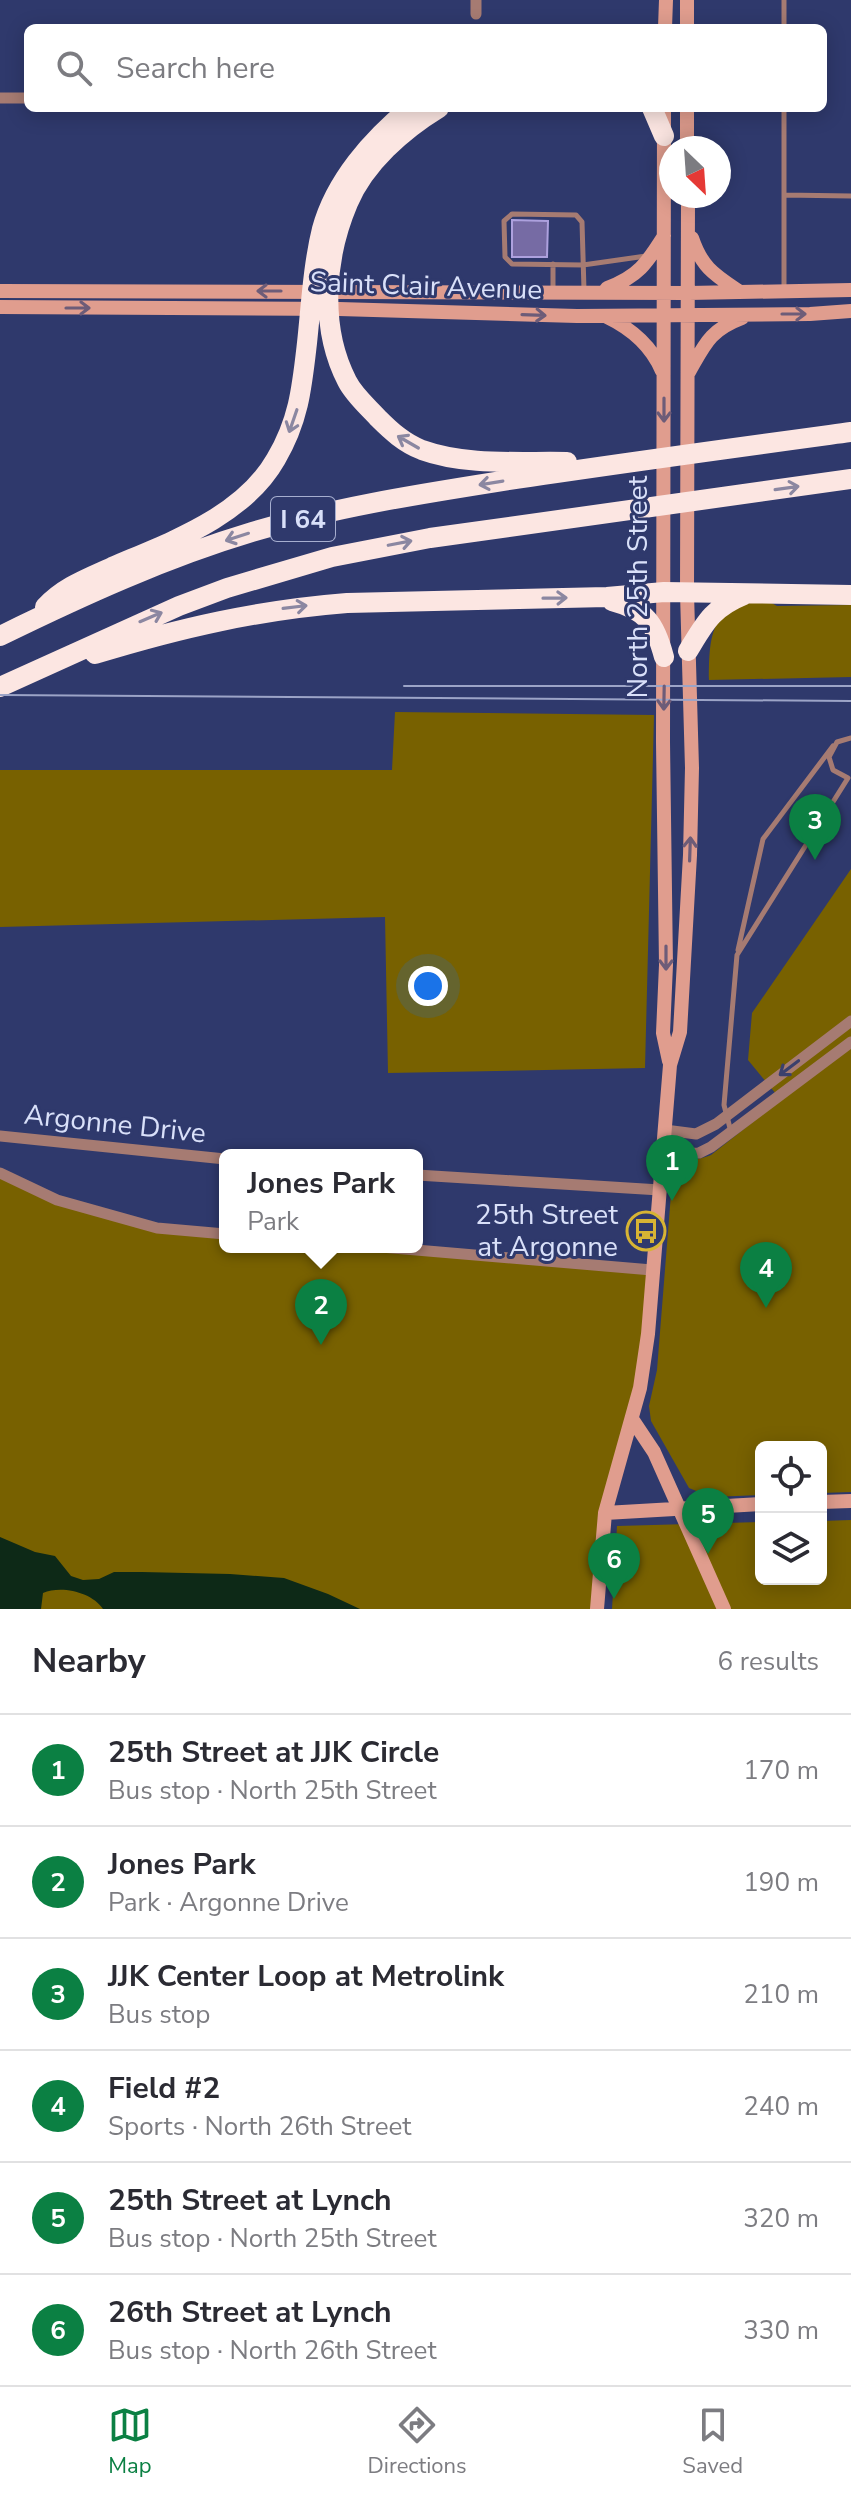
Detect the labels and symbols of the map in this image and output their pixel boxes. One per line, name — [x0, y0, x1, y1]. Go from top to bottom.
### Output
north arrow — [659, 136, 731, 208]
street label: Saint Clair Avenue — [309, 263, 543, 309]
one-way arrow — [256, 283, 283, 299]
one-way arrow — [64, 300, 91, 316]
one-way arrow — [780, 306, 807, 322]
one-way arrow — [520, 308, 547, 323]
one-way arrow — [656, 396, 672, 423]
one-way arrow — [285, 408, 299, 433]
one-way arrow — [397, 434, 420, 450]
street label: North 25th Street — [619, 475, 657, 698]
one-way arrow — [478, 477, 504, 492]
one-way arrow — [774, 480, 799, 495]
road number: I 64 — [271, 497, 335, 541]
one-way arrow — [224, 530, 250, 545]
one-way arrow — [387, 535, 412, 550]
one-way arrow — [541, 590, 568, 606]
one-way arrow — [281, 600, 308, 615]
one-way arrow — [139, 609, 163, 624]
one-way arrow — [656, 684, 672, 711]
pin: 3 — [789, 794, 841, 860]
one-way arrow — [682, 836, 698, 863]
one-way arrow — [658, 944, 673, 971]
your location — [408, 966, 448, 1006]
one-way arrow — [778, 1059, 800, 1076]
street label: Argonne Drive — [22, 1096, 208, 1152]
pin: 1 — [646, 1135, 698, 1201]
place label: 25th Street at Argonne — [475, 1196, 618, 1266]
bus stop icon: 25th Street at Argonne — [625, 1210, 667, 1252]
pin: 4 — [740, 1242, 792, 1308]
pin: 2 — [295, 1279, 347, 1345]
pin: 5 — [682, 1488, 734, 1554]
pin: 6 — [588, 1533, 640, 1599]

